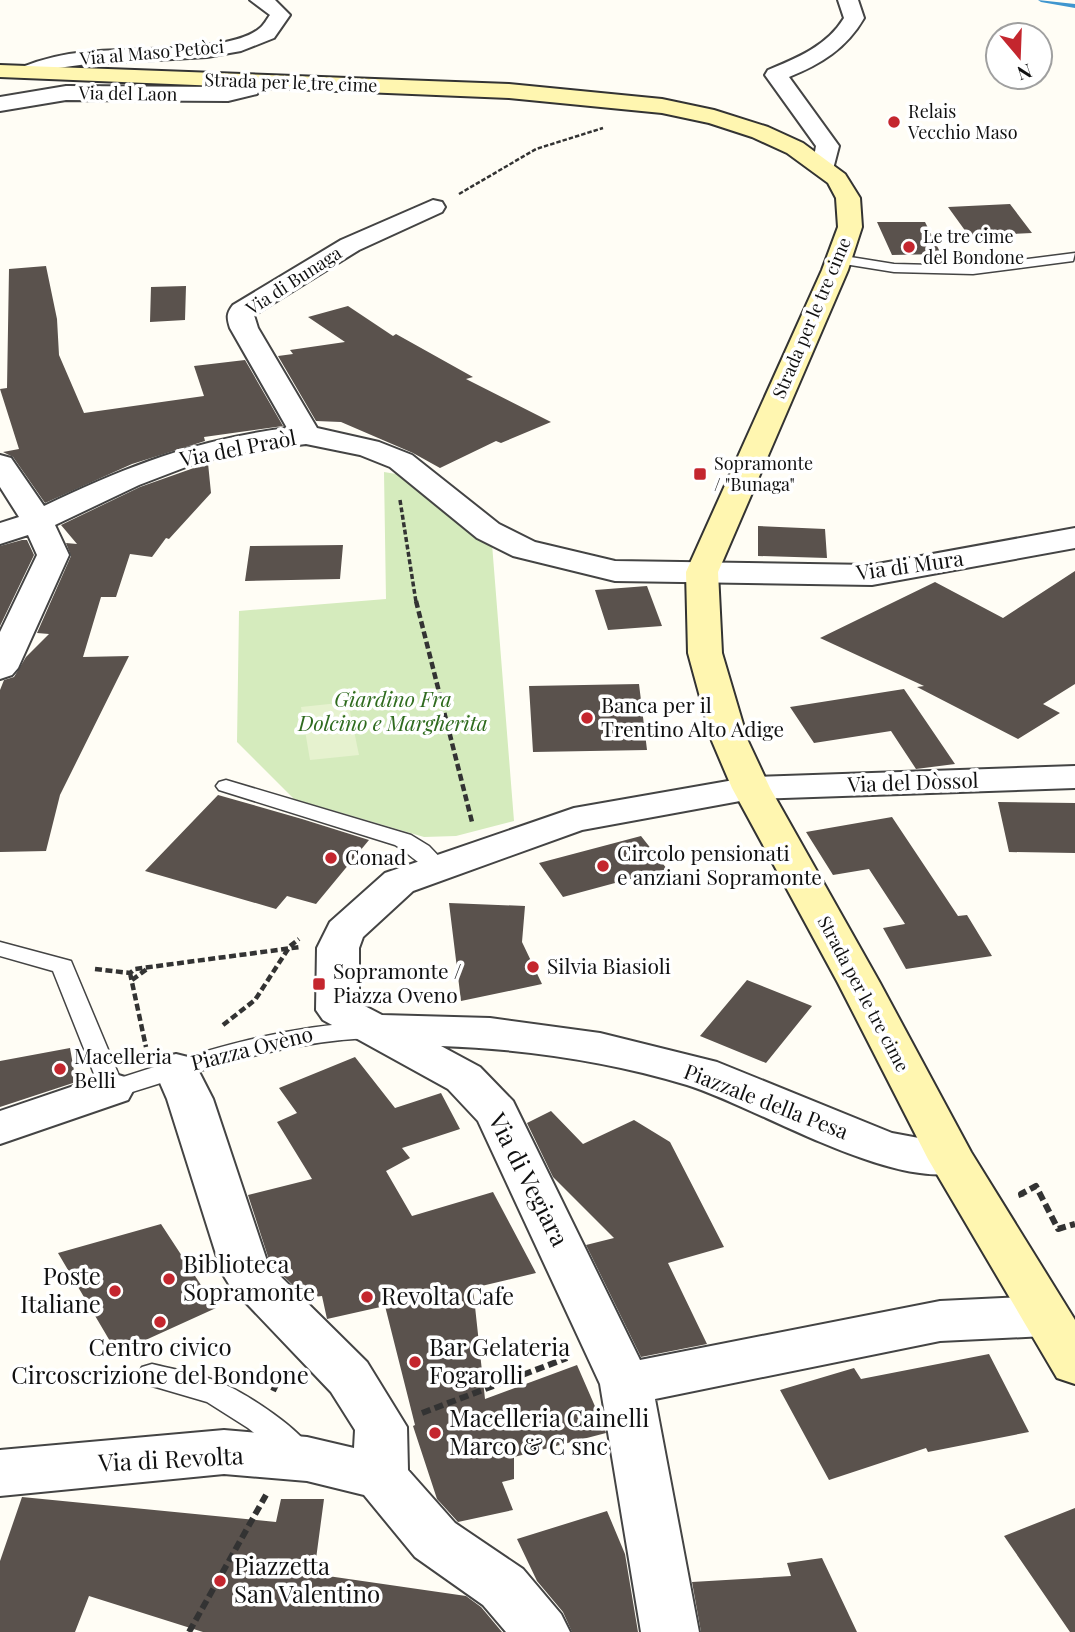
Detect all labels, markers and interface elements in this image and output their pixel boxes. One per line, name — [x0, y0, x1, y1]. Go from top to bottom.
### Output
north arrow — [984, 21, 1054, 91]
street label: Via al Maso Petòci — [78, 34, 225, 70]
text: N — [1014, 58, 1036, 88]
street label: Strada per le tre cime — [204, 67, 378, 97]
street label: Via del Laon — [77, 80, 178, 106]
place label: Relais Vecchio Maso — [907, 99, 1018, 144]
marker: Relais Vecchio Maso — [886, 114, 902, 130]
place label: Le tre cime del Bondone — [923, 224, 1024, 269]
street label: Strada per le tre cime — [766, 233, 856, 402]
marker: Le tre cime del Bondone — [901, 239, 917, 255]
street label: Via di Bunaga — [240, 240, 346, 321]
street label: Via del Praòl — [176, 422, 298, 472]
place label: Sopramonte / "Bunaga" — [714, 451, 813, 496]
marker: Sopramonte / "Bunaga" — [692, 466, 708, 482]
street label: Via di Mura — [853, 543, 966, 586]
park label: Giardino Fra Dolcino e Margherita — [297, 684, 488, 736]
place label: Banca per il Trentino Alto Adige — [601, 690, 784, 742]
marker: Banca per il Trentino Alto Adige — [579, 710, 595, 726]
street label: Via del Dòssol — [846, 765, 979, 797]
place label: Circolo pensionati e anziani Sopramonte — [617, 838, 822, 890]
place label: Conad — [345, 842, 406, 870]
marker: Conad — [323, 850, 339, 866]
marker: Circolo pensionati e anziani Sopramonte — [595, 858, 611, 874]
street label: Strada per le tre cime — [813, 912, 915, 1076]
place label: Silvia Biasioli — [547, 951, 671, 979]
place label: Sopramonte / Piazza Oveno — [333, 956, 462, 1008]
marker: Silvia Biasioli — [525, 959, 541, 975]
marker: Sopramonte / Piazza Oveno — [311, 976, 327, 992]
street label: Piazza Ovèno — [188, 1018, 315, 1076]
place label: Macelleria Belli — [74, 1041, 172, 1093]
street label: Piazzale della Pesa — [681, 1056, 853, 1145]
marker: Macelleria Belli — [52, 1061, 68, 1077]
street label: Via di Vegiara — [482, 1106, 577, 1251]
place label: Biblioteca Sopramonte — [183, 1247, 315, 1307]
place label: Poste Italiane — [20, 1259, 101, 1319]
marker: Biblioteca Sopramonte — [161, 1271, 177, 1287]
place label: Revolta Cafe — [381, 1279, 514, 1311]
marker: Poste Italiane — [107, 1283, 123, 1299]
marker: Revolta Cafe — [359, 1289, 375, 1305]
marker: Centro civico Circoscrizione del Bondone — [152, 1314, 168, 1330]
place label: Centro civico Circoscrizione del Bondone — [11, 1330, 309, 1390]
place label: Bar Gelateria Fogarolli — [429, 1330, 570, 1390]
marker: Bar Gelateria Fogarolli — [407, 1354, 423, 1370]
place label: Macelleria Cainelli Marco & C snc — [449, 1401, 649, 1461]
marker: Macelleria Cainelli Marco & C snc — [427, 1425, 443, 1441]
street label: Via di Revolta — [96, 1438, 244, 1478]
place label: Piazzetta San Valentino — [234, 1549, 380, 1609]
marker: Piazzetta San Valentino — [212, 1573, 228, 1589]

